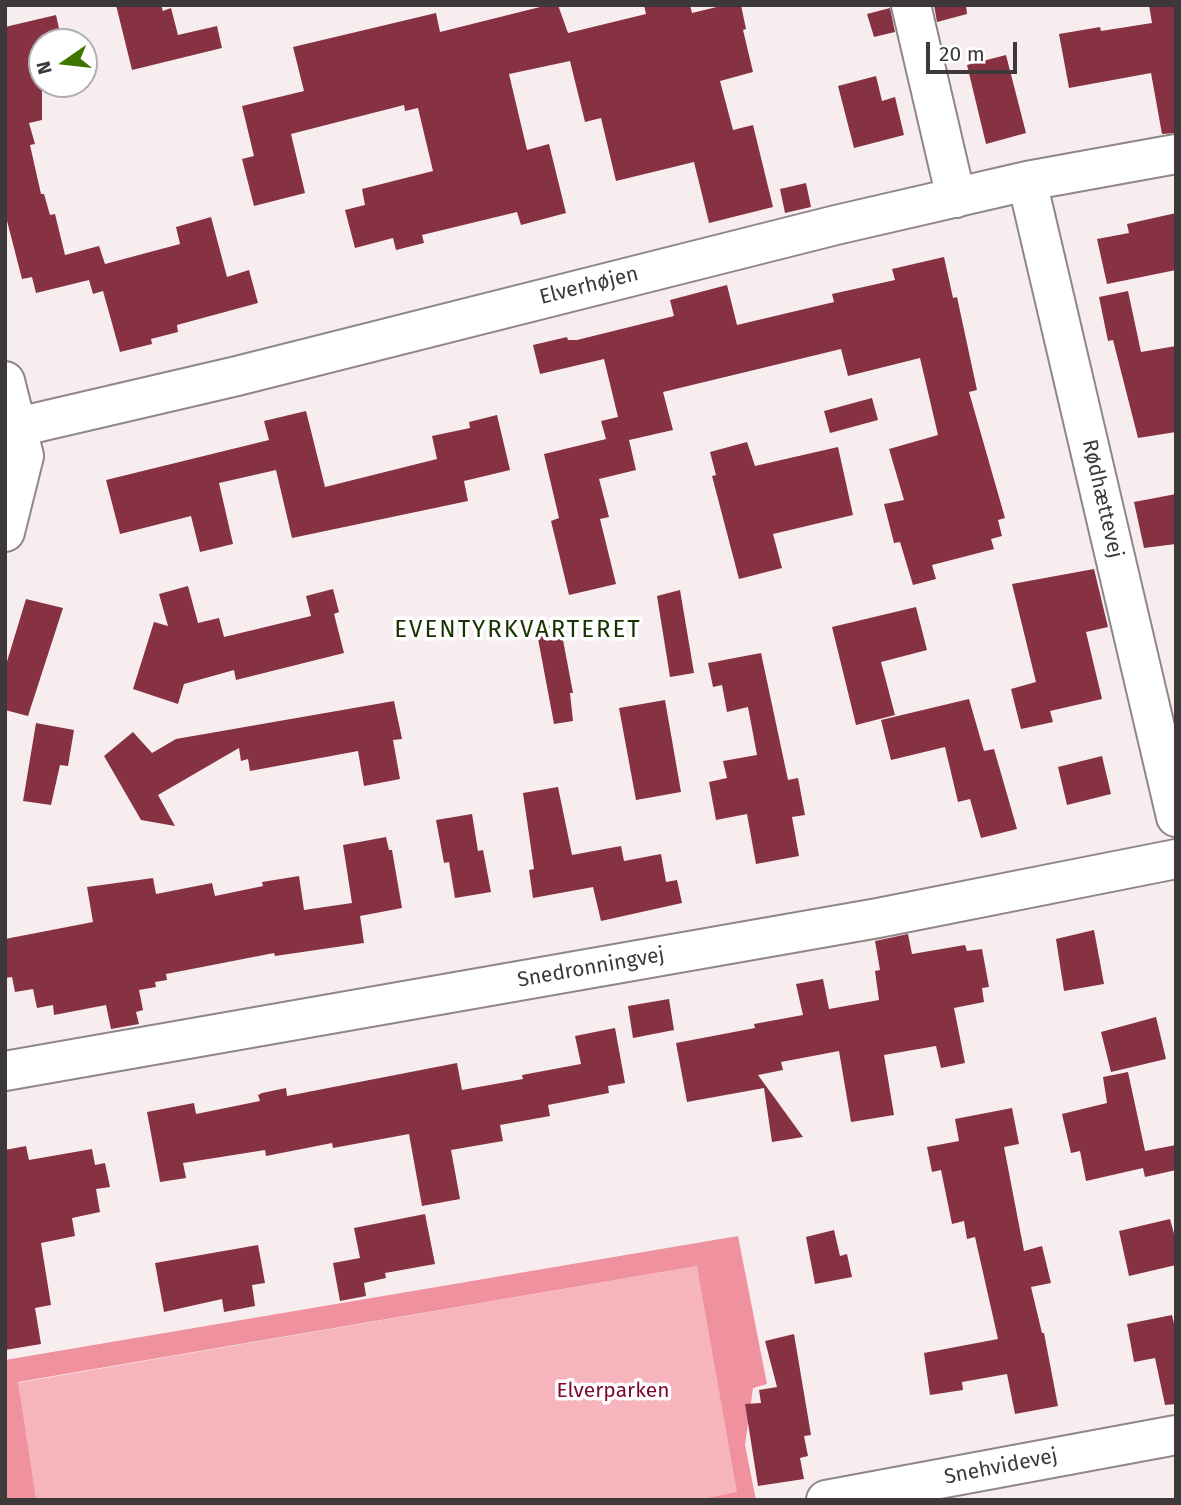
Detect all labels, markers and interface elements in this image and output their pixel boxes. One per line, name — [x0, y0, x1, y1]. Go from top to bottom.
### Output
north arrow — [28, 28, 98, 98]
scale bar — [929, 28, 1020, 72]
text: 20 m — [939, 41, 985, 67]
text: N — [31, 59, 57, 77]
street label: Elverhøjen — [537, 262, 641, 310]
street label: Rødhættevej — [1076, 437, 1128, 561]
district label: EVENTYRKVARTERET — [396, 616, 640, 644]
street label: Snedronningvej — [516, 943, 666, 993]
park label: Elverparken — [557, 1378, 669, 1404]
street label: Snehvidevej — [942, 1444, 1060, 1490]

